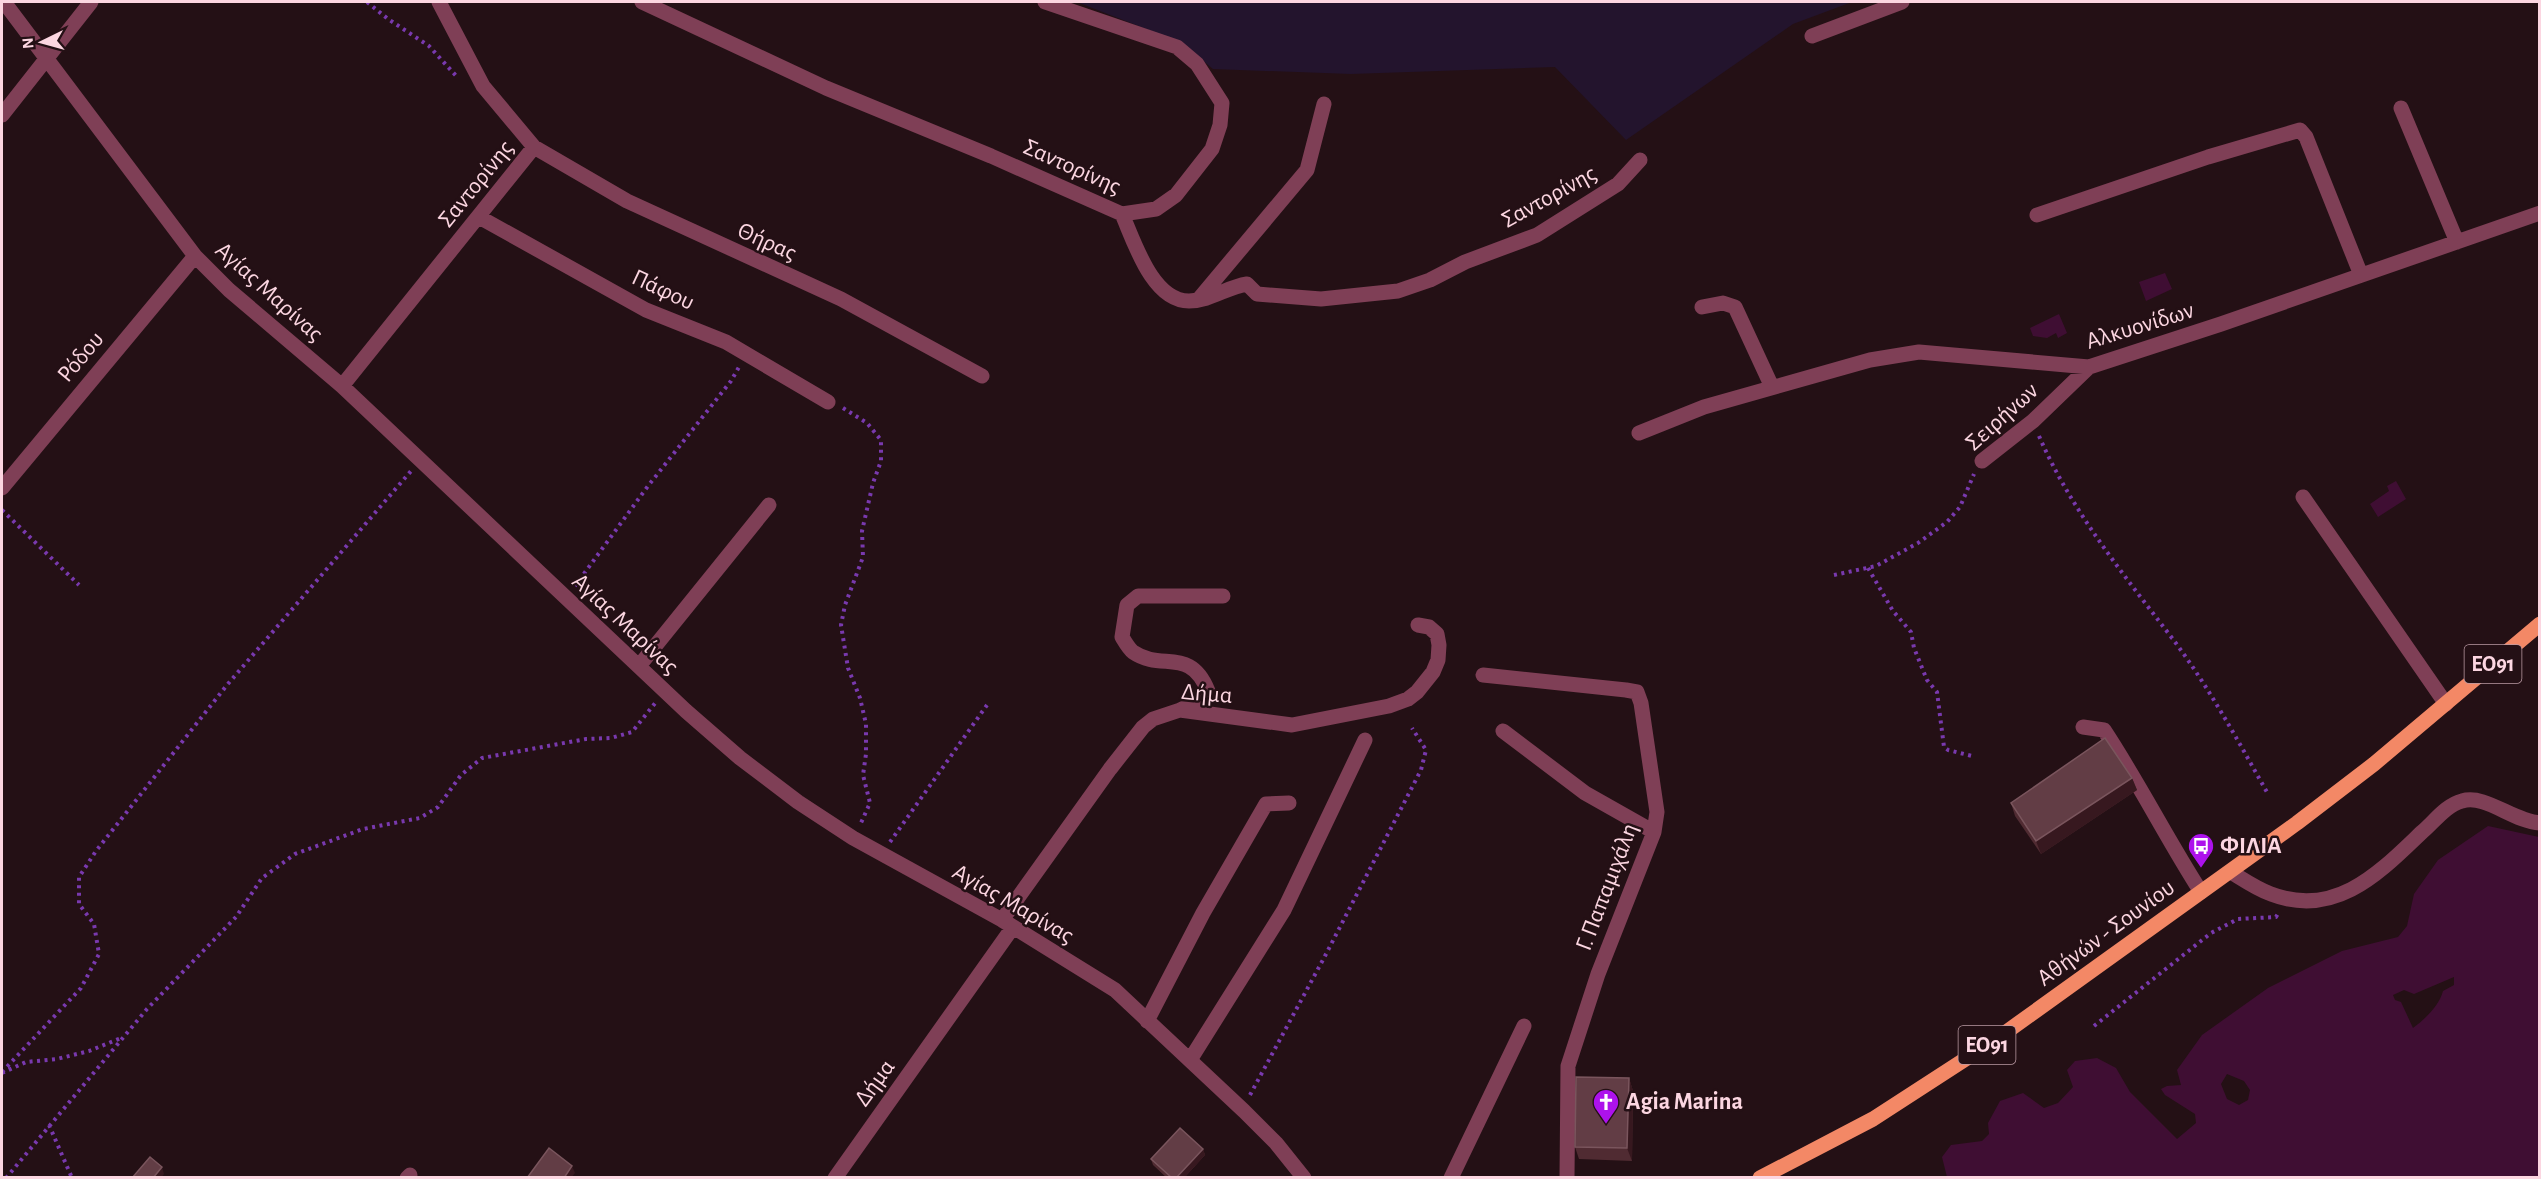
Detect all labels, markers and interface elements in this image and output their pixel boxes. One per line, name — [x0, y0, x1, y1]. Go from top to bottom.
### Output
north arrow — [12, 12, 72, 72]
text: N — [20, 37, 37, 49]
street label: Σαντορίνης — [1020, 135, 1124, 199]
street label: Σαντορίνης — [434, 136, 518, 232]
street label: Σαντορίνης — [1498, 161, 1600, 233]
street label: Θήρας — [734, 219, 800, 265]
street label: Αγίας Μαρίνας — [211, 238, 327, 346]
street label: Πάφου — [628, 265, 698, 315]
street label: Αλκυονίδων — [2083, 298, 2197, 354]
street label: Ρόδου — [53, 327, 109, 387]
street label: Σειρήνων — [1961, 379, 2043, 455]
street label: Αγίας Μαρίνας — [567, 569, 683, 679]
road number: ΕΟ91 — [2464, 645, 2522, 683]
street label: Δήμα — [1180, 680, 1234, 708]
street label: Γ. Παπαμιχάλη — [1572, 820, 1642, 954]
bus stop icon: ΦΙΛΙΑ — [2186, 831, 2216, 869]
place label: ΦΙΛΙΑ — [2220, 834, 2282, 858]
street label: Αγίας Μαρίνας — [948, 860, 1078, 948]
street label: Αθήνών - Σουνίου — [2033, 875, 2179, 991]
road number: ΕΟ91 — [1958, 1026, 2016, 1064]
street label: Δήμα — [850, 1055, 900, 1111]
church icon: Agia Marina — [1591, 1087, 1621, 1125]
place label: Agia Marina — [1626, 1090, 1743, 1114]

